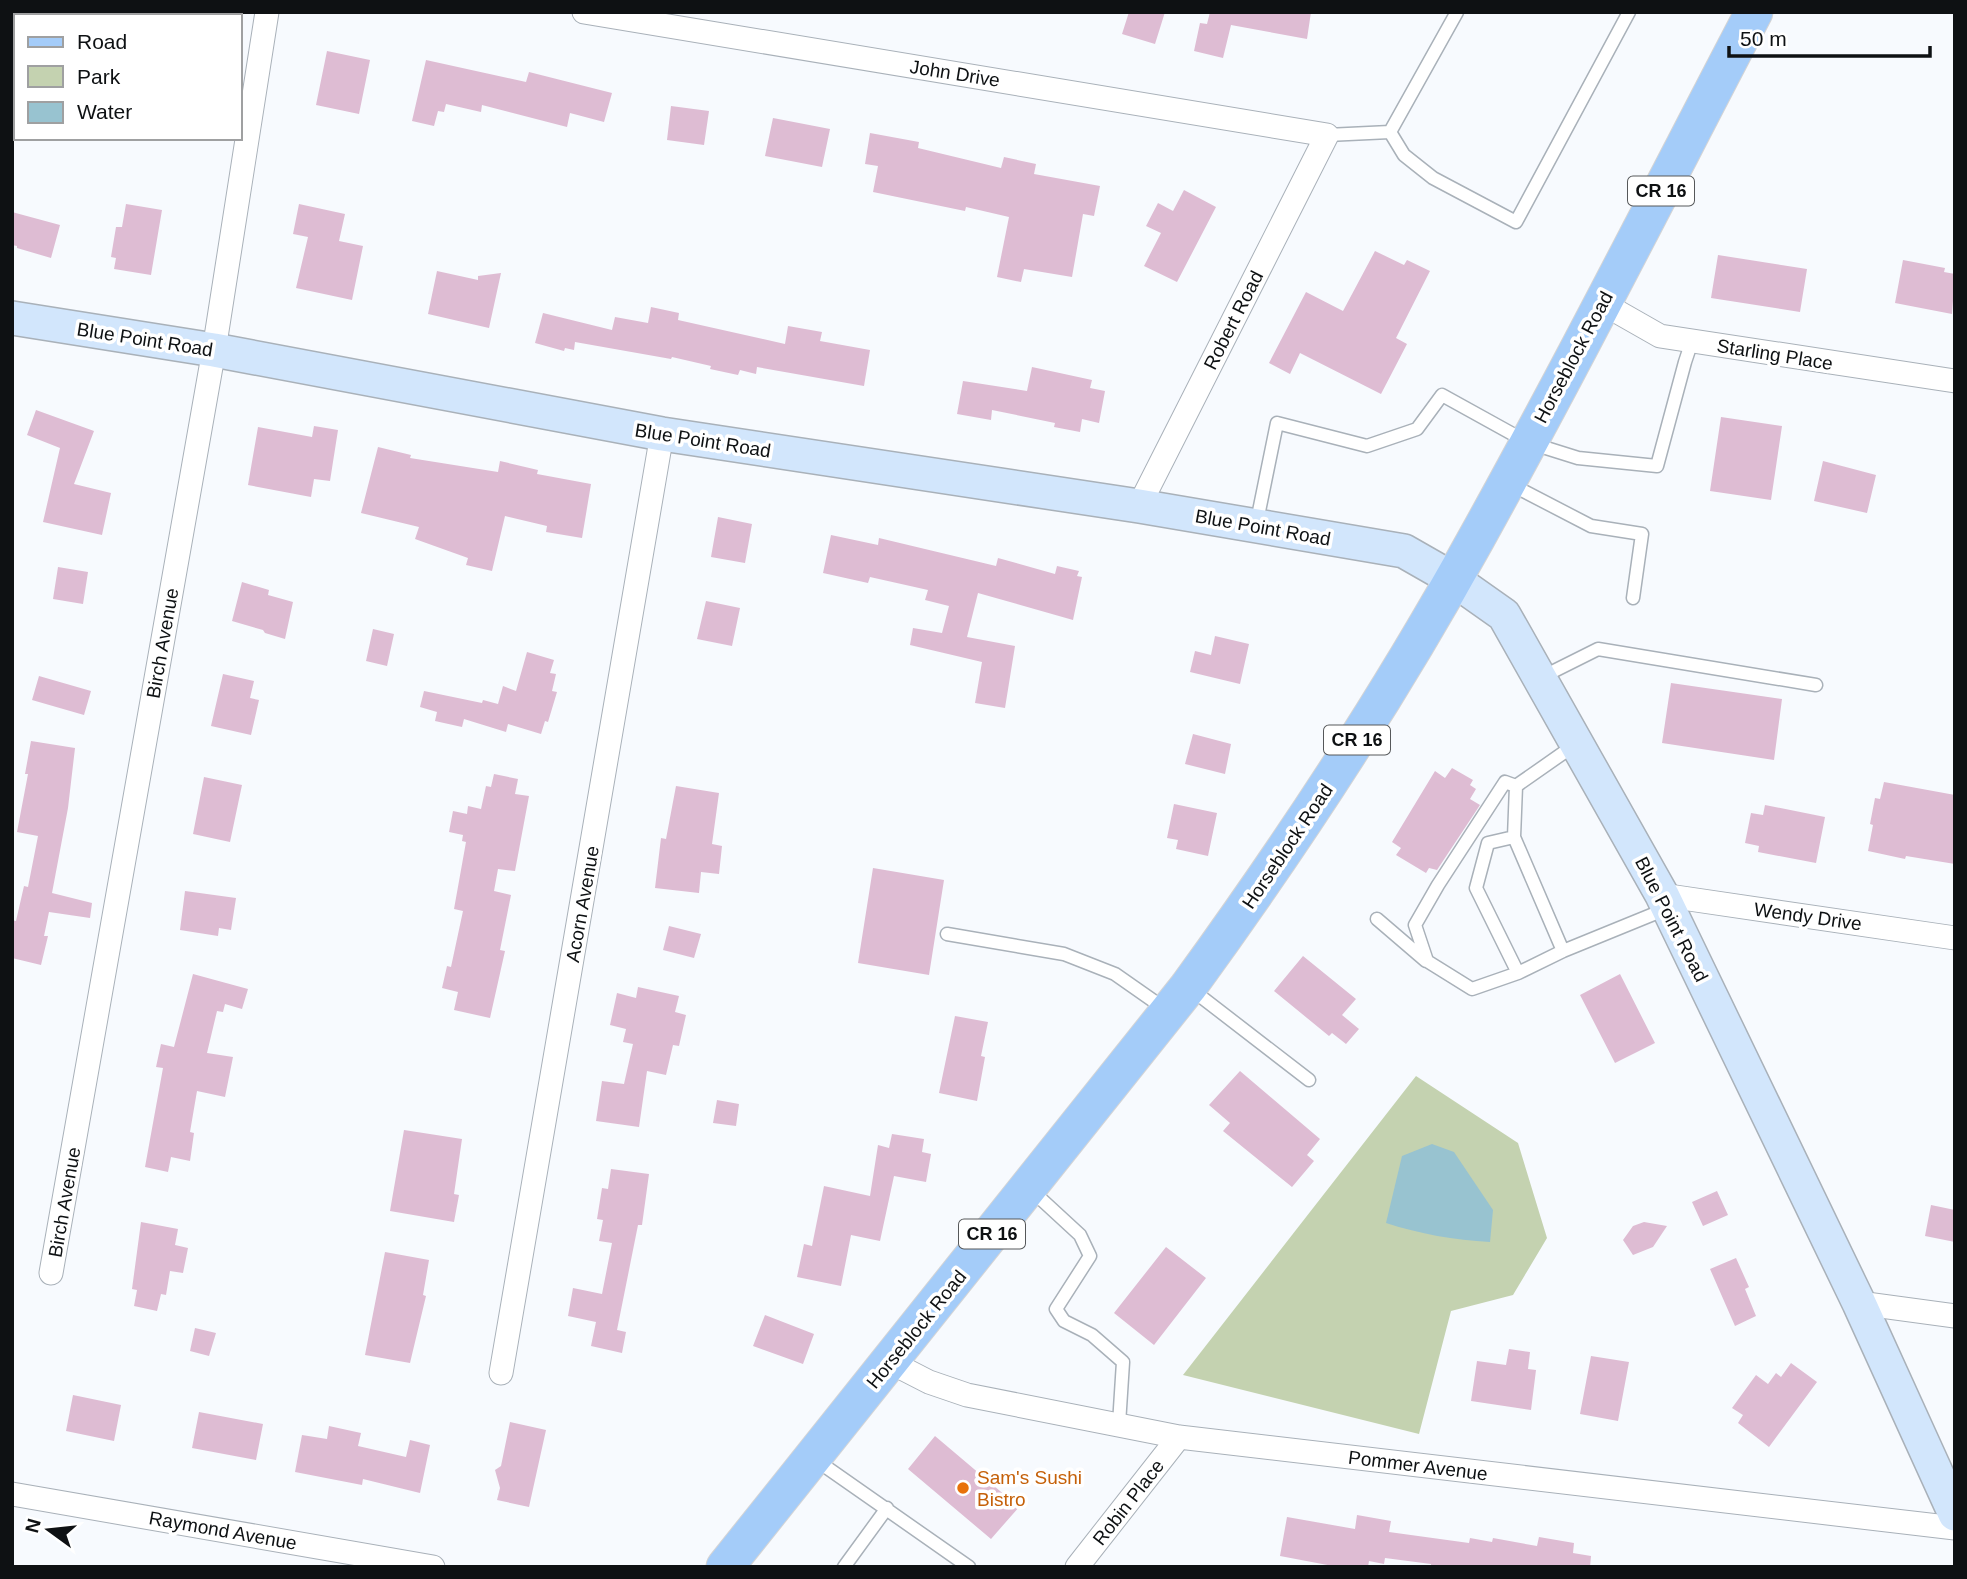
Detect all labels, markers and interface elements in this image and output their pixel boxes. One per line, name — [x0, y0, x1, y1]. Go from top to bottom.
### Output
legend — [14, 14, 242, 140]
scale bar — [1729, 14, 1930, 58]
text: 50 m — [1740, 27, 1787, 50]
text: Road — [77, 30, 127, 53]
street label: John Drive — [908, 56, 1001, 91]
text: Park — [77, 65, 121, 88]
text: Water — [77, 100, 132, 123]
road number: CR 16 — [1628, 176, 1694, 206]
street label: Robert Road — [1200, 267, 1267, 373]
street label: Horseblock Road — [1530, 288, 1617, 427]
street label: Blue Point Road — [75, 318, 214, 361]
street label: Starling Place — [1715, 335, 1834, 374]
street label: Blue Point Road — [633, 419, 772, 462]
street label: Blue Point Road — [1193, 505, 1332, 550]
street label: Birch Avenue — [142, 586, 183, 700]
road number: CR 16 — [1324, 726, 1390, 754]
street label: Horseblock Road — [1238, 780, 1337, 913]
street label: Acorn Avenue — [562, 844, 603, 964]
street label: Blue Point Road — [1631, 853, 1712, 985]
street label: Wendy Drive — [1753, 899, 1863, 934]
street label: Birch Avenue — [44, 1145, 85, 1259]
road number: CR 16 — [959, 1219, 1025, 1248]
street label: Horseblock Road — [862, 1266, 970, 1393]
street label: Pommer Avenue — [1347, 1447, 1489, 1484]
street label: Robin Place — [1089, 1455, 1168, 1549]
place label: Sam's Sushi Bistro — [977, 1467, 1082, 1510]
marker: Sam's Sushi Bistro — [955, 1480, 971, 1496]
north arrow — [14, 1495, 84, 1565]
street label: Raymond Avenue — [147, 1507, 298, 1554]
text: N — [21, 1516, 45, 1535]

